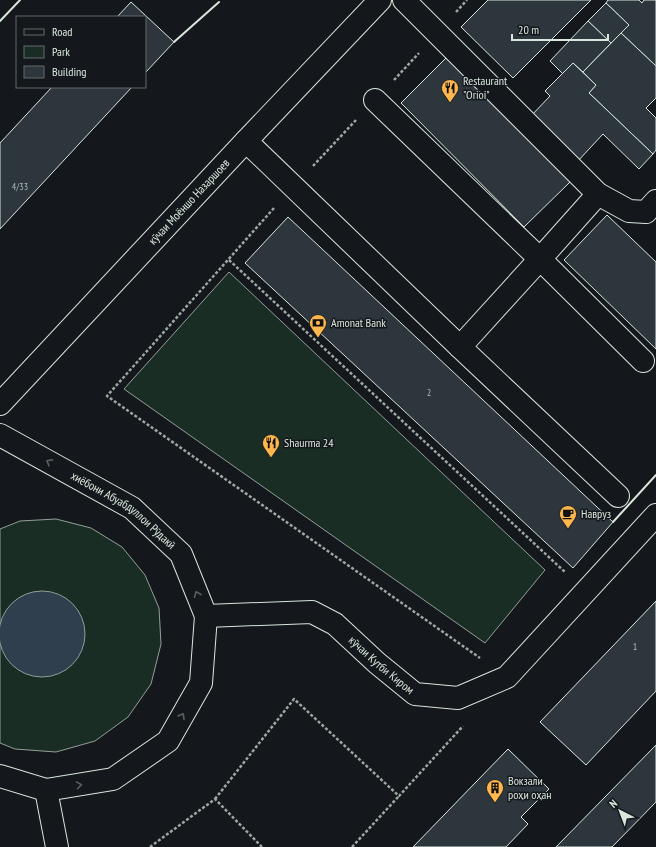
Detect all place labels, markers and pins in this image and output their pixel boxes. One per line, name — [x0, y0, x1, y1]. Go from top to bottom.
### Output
place label: Restaurant "Orioi" — [463, 73, 508, 102]
restaurant icon: Restaurant "Orioi" — [440, 78, 460, 103]
bank icon: Amonat Bank — [308, 313, 328, 338]
place label: Amonat Bank — [331, 315, 386, 330]
restaurant icon: Shaurma 24 — [261, 433, 281, 458]
place label: Shaurma 24 — [284, 435, 334, 450]
cafe icon: Навруз — [558, 504, 578, 529]
place label: Навруз — [581, 506, 611, 521]
place label: Вокзали роҳи оҳан — [508, 773, 552, 802]
building icon: Вокзали роҳи оҳан — [485, 778, 505, 803]

